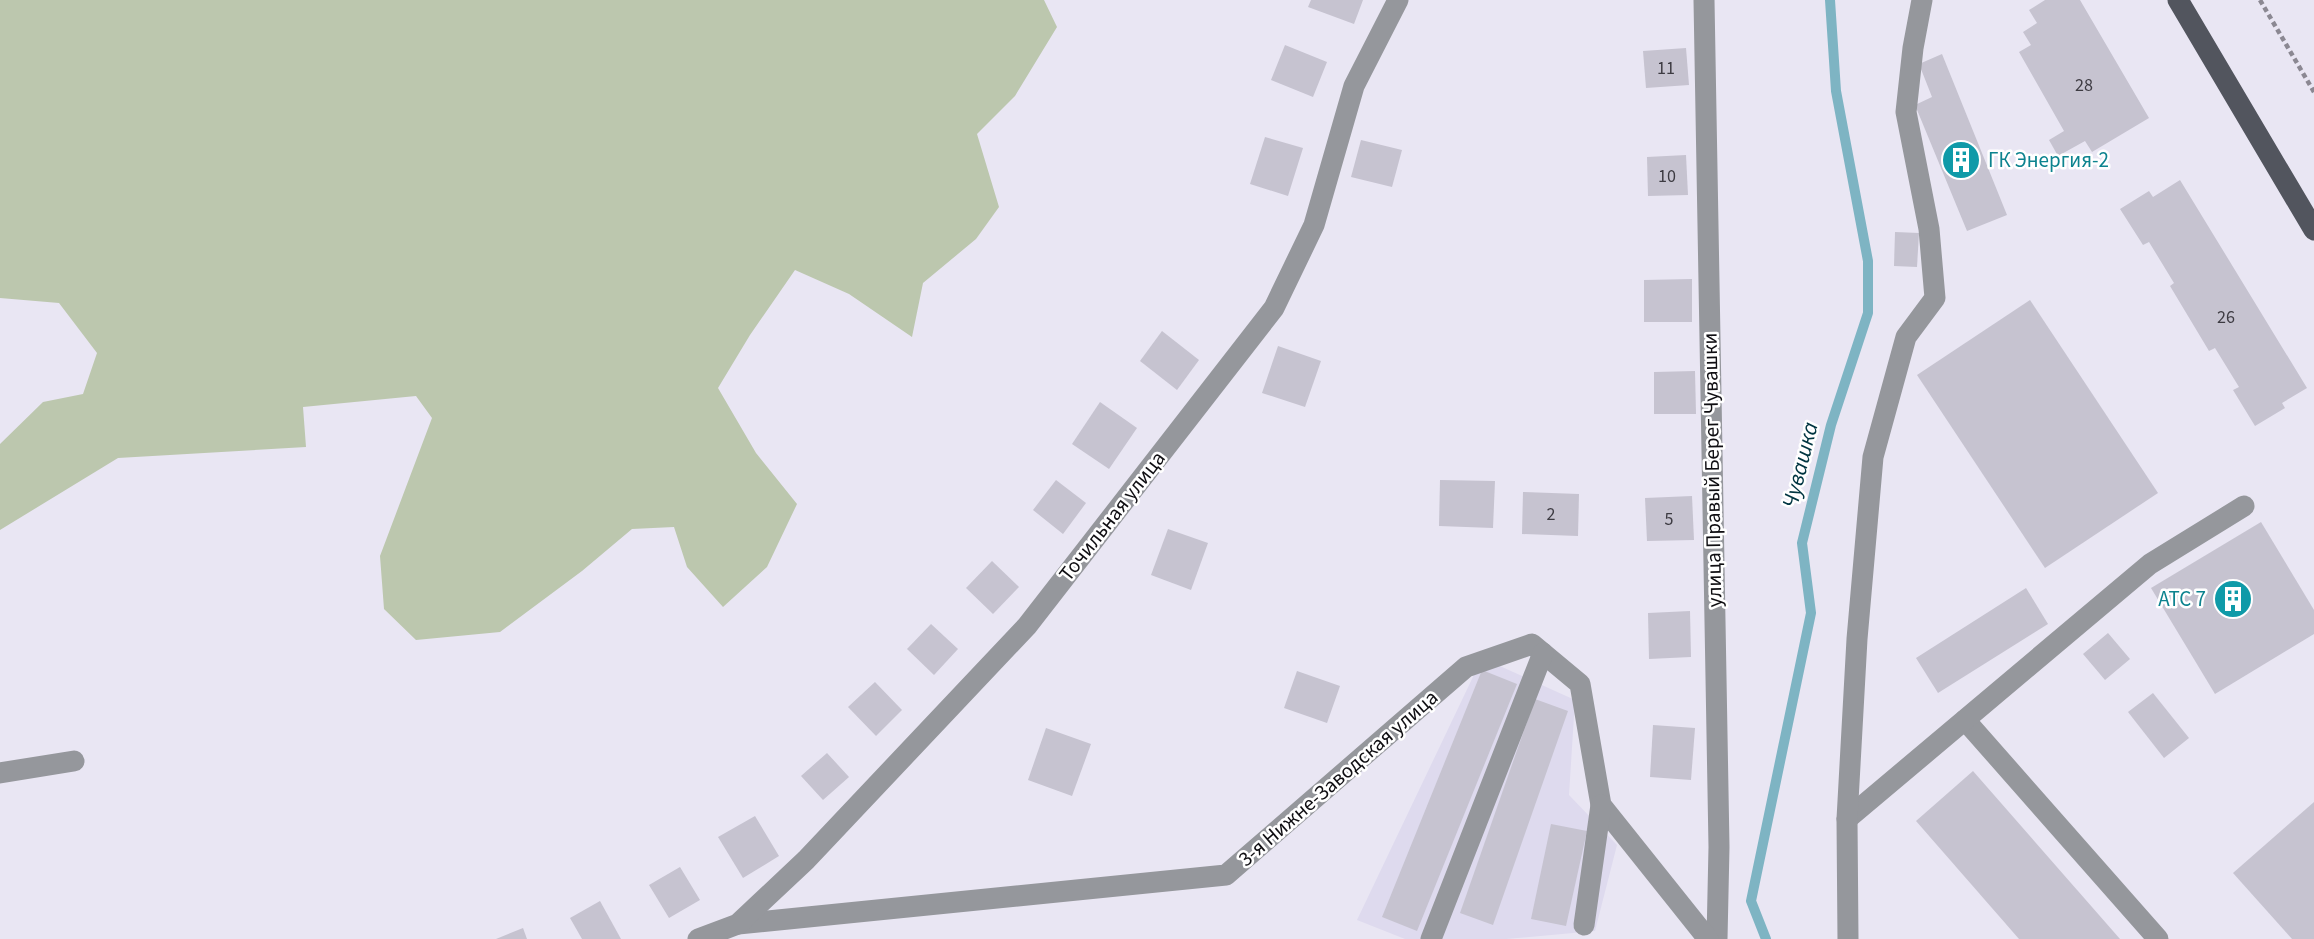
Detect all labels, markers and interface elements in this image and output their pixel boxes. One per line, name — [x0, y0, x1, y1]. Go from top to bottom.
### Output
house number: 11 — [1657, 56, 1675, 81]
house number: 28 — [2075, 73, 2093, 98]
building icon: ГК Энергия-2 — [1940, 139, 1982, 181]
place label: ГК Энергия-2 — [1988, 145, 2109, 175]
house number: 10 — [1658, 164, 1676, 189]
house number: 26 — [2217, 305, 2235, 330]
street label: улица Правый Берег Чувашки — [1695, 332, 1729, 608]
water label: Чувашка — [1773, 418, 1827, 512]
street label: Точильная улица — [1052, 445, 1172, 587]
house number: 2 — [1547, 502, 1556, 527]
house number: 5 — [1665, 507, 1674, 532]
building icon: АТС 7 — [2212, 578, 2254, 620]
place label: АТС 7 — [2158, 584, 2206, 614]
street label: 3-я Нижне-Заводская улица — [1232, 683, 1444, 873]

